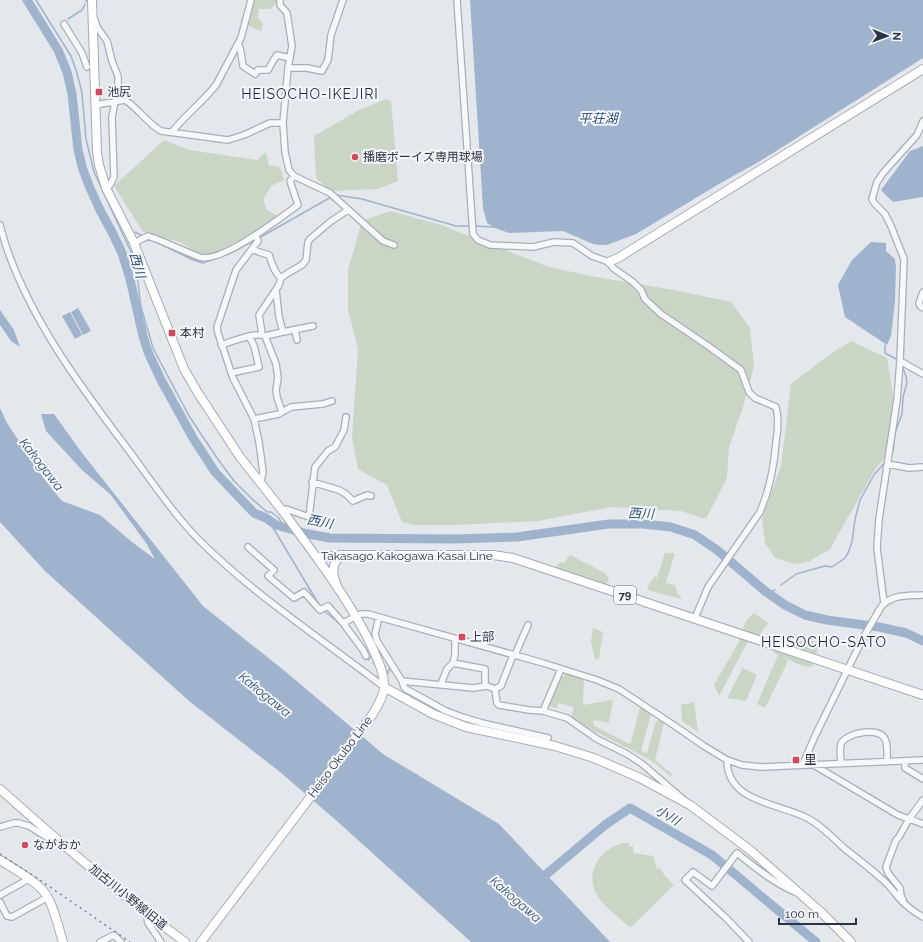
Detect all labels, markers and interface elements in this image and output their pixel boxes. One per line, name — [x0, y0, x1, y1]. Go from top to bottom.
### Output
north arrow — [867, 16, 907, 56]
text: N — [890, 32, 903, 40]
place label: 池尻 — [107, 85, 131, 99]
district label: HEISOCHO-IKEJIRI — [241, 86, 379, 102]
marker: 池尻 — [94, 87, 104, 97]
water label: 平荘湖 — [578, 111, 619, 126]
place label: 播磨ボーイズ専用球場 — [363, 150, 483, 164]
marker: 播磨ボーイズ専用球場 — [350, 152, 360, 162]
water label: 西川 — [127, 251, 149, 282]
place label: 本村 — [180, 326, 205, 340]
marker: 本村 — [167, 328, 177, 338]
water label: Kakogawa — [16, 435, 67, 494]
water label: 西川 — [628, 506, 656, 522]
water label: 西川 — [306, 512, 336, 532]
street label: Takasago Kakogawa Kasai Line — [321, 549, 493, 563]
road number: 79 — [614, 586, 636, 604]
place label: 上部 — [470, 630, 494, 644]
marker: 上部 — [457, 632, 467, 642]
district label: HEISOCHO-SATO — [761, 634, 887, 650]
water label: Kakogawa — [236, 669, 294, 720]
street label: Heiso Okubo Line — [305, 714, 375, 800]
place label: 里 — [804, 753, 816, 767]
marker: 里 — [791, 755, 801, 765]
water label: 小川 — [653, 802, 684, 829]
place label: ながおか — [33, 838, 81, 852]
marker: ながおか — [20, 840, 30, 850]
street label: 加古川小野線旧道 — [86, 861, 170, 933]
water label: Kakogawa — [487, 873, 544, 926]
scale bar — [779, 900, 856, 926]
text: 100 m — [785, 907, 819, 921]

